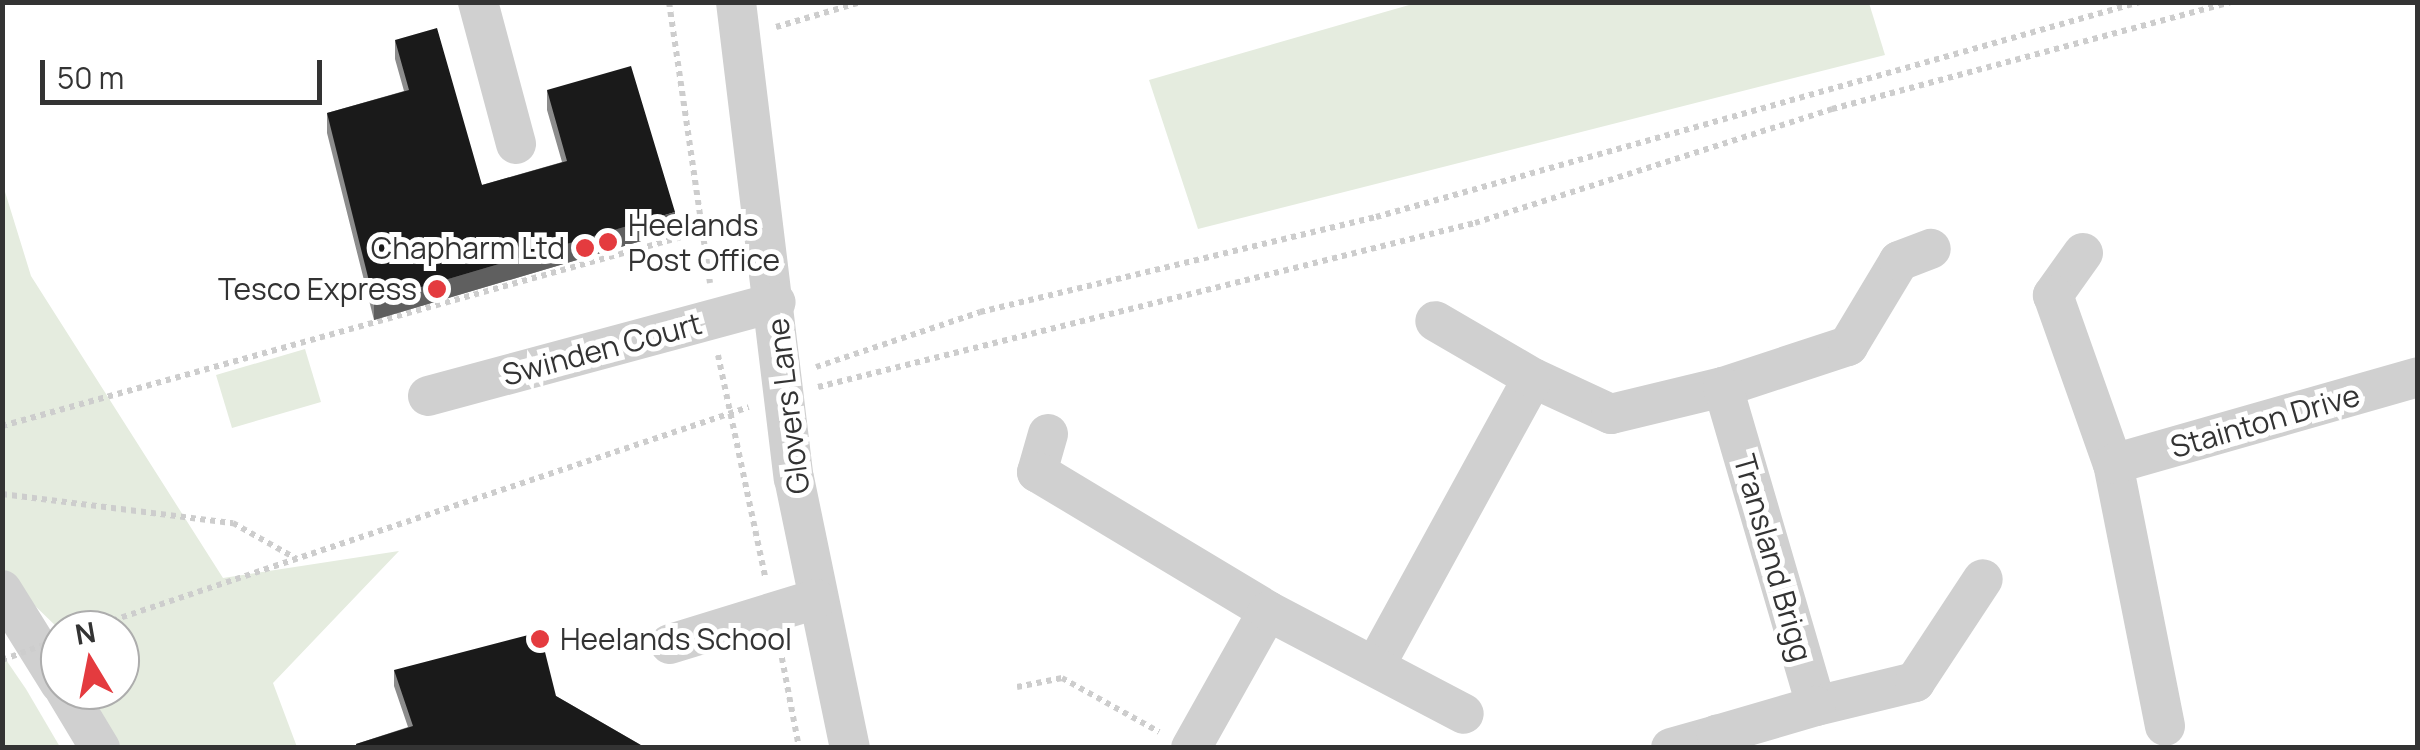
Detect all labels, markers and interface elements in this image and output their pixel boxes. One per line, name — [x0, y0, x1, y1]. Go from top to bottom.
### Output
scale bar — [45, 40, 328, 102]
text: 50 m — [57, 57, 124, 98]
place label: Heelands Post Office — [628, 207, 780, 278]
place label: Chapharm Ltd — [371, 230, 565, 266]
marker: Heelands Post Office — [597, 231, 619, 253]
marker: Chapharm Ltd — [574, 237, 596, 259]
place label: Tesco Express — [218, 271, 417, 307]
marker: Tesco Express — [426, 278, 448, 300]
street label: Swinden Court — [498, 305, 706, 393]
street label: Glovers Lane — [759, 316, 817, 496]
street label: Stainton Drive — [2166, 377, 2364, 465]
street label: Transland Brigg — [1726, 450, 1820, 666]
north arrow — [40, 610, 140, 710]
text: N — [72, 612, 98, 653]
place label: Heelands School — [560, 621, 792, 657]
marker: Heelands School — [529, 628, 551, 650]

